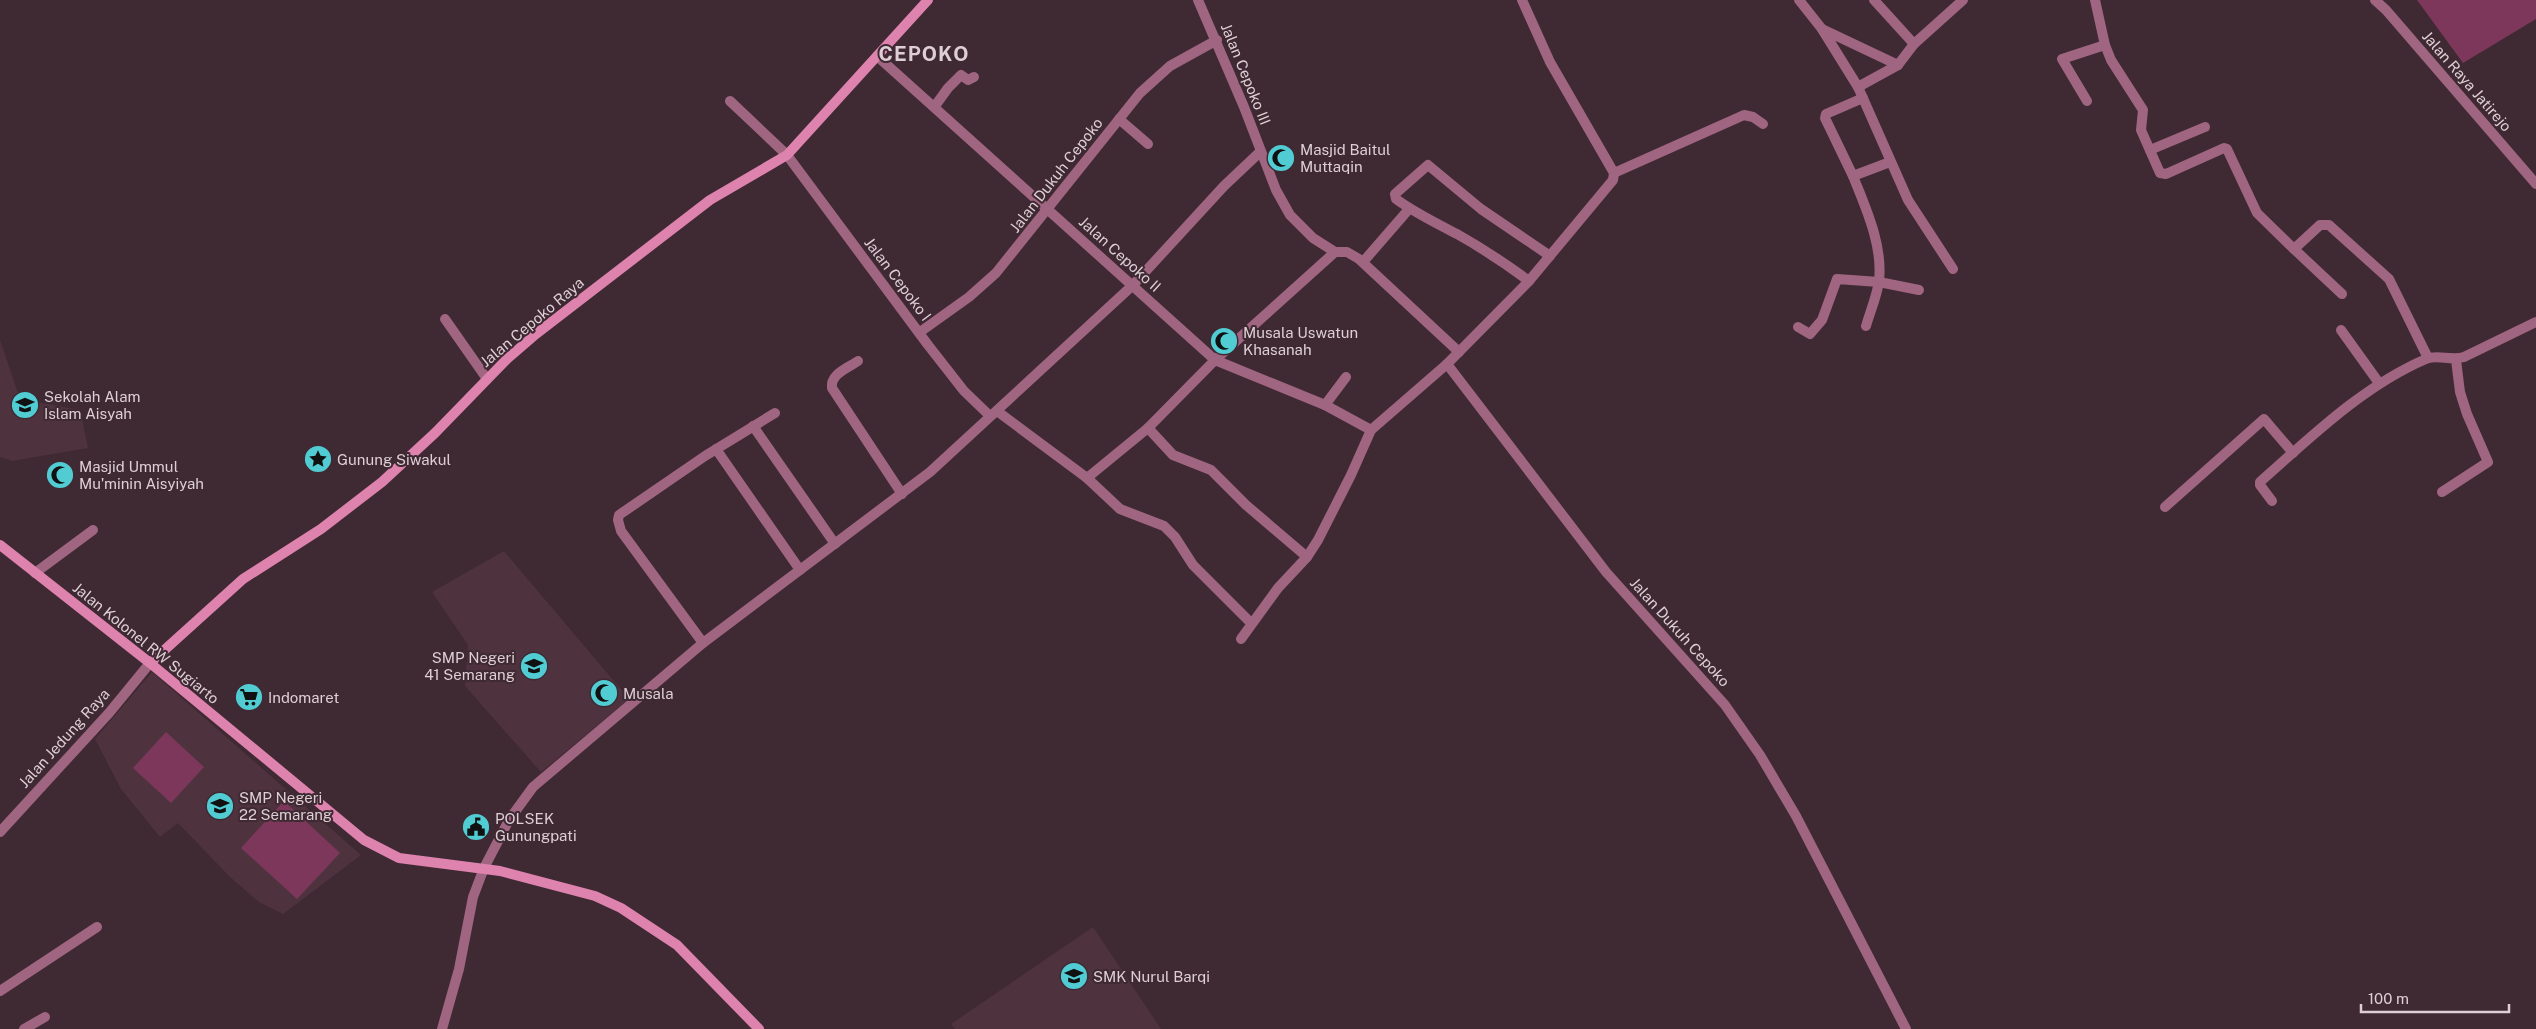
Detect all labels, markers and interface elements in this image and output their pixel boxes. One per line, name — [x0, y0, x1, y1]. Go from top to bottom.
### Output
street label: Jalan Cepoko III — [1218, 21, 1274, 127]
street label: Jalan Raya Jatirejo — [2419, 27, 2515, 135]
district label: CEPOKO — [879, 42, 969, 66]
street label: Jalan Dukuh Cepoko — [1006, 114, 1106, 236]
place label: Masjid Baitul Muttaqin — [1300, 141, 1391, 175]
mosque icon: Masjid Baitul Muttaqin — [1266, 143, 1296, 173]
street label: Jalan Cepoko II — [1076, 213, 1164, 295]
street label: Jalan Cepoko I — [861, 234, 935, 324]
street label: Jalan Cepoko Raya — [477, 274, 587, 370]
place label: Musala Uswatun Khasanah — [1243, 324, 1358, 358]
mosque icon: Musala Uswatun Khasanah — [1209, 326, 1239, 356]
place label: Sekolah Alam Islam Aisyah — [44, 388, 141, 422]
school or university icon: Sekolah Alam Islam Aisyah — [10, 390, 40, 420]
place icon: Gunung Siwakul — [303, 444, 333, 474]
place label: Gunung Siwakul — [337, 451, 451, 468]
place label: Masjid Ummul Mu'minin Aisyiyah — [79, 458, 204, 492]
mosque icon: Masjid Ummul Mu'minin Aisyiyah — [45, 460, 75, 490]
street label: Jalan Dukuh Cepoko — [1627, 574, 1733, 690]
street label: Jalan Kolonel RW Sugiarto — [70, 579, 222, 707]
place label: SMP Negeri 41 Semarang — [424, 649, 515, 683]
school or university icon: SMP Negeri 41 Semarang — [519, 651, 549, 681]
mosque icon: Musala — [589, 678, 619, 708]
supermarket icon: Indomaret — [234, 682, 264, 712]
street label: Jalan Jedung Raya — [15, 685, 113, 791]
place label: Musala — [623, 685, 674, 702]
place label: Indomaret — [268, 689, 339, 706]
place label: SMP Negeri 22 Semarang — [239, 789, 332, 823]
school or university icon: SMP Negeri 22 Semarang — [205, 791, 235, 821]
place label: POLSEK Gunungpati — [495, 810, 577, 844]
public building icon: POLSEK Gunungpati — [461, 812, 491, 842]
school or university icon: SMK Nurul Barqi — [1059, 961, 1089, 991]
place label: SMK Nurul Barqi — [1093, 968, 1210, 985]
scale bar — [2361, 982, 2508, 1014]
text: 100 m — [2368, 990, 2409, 1007]

